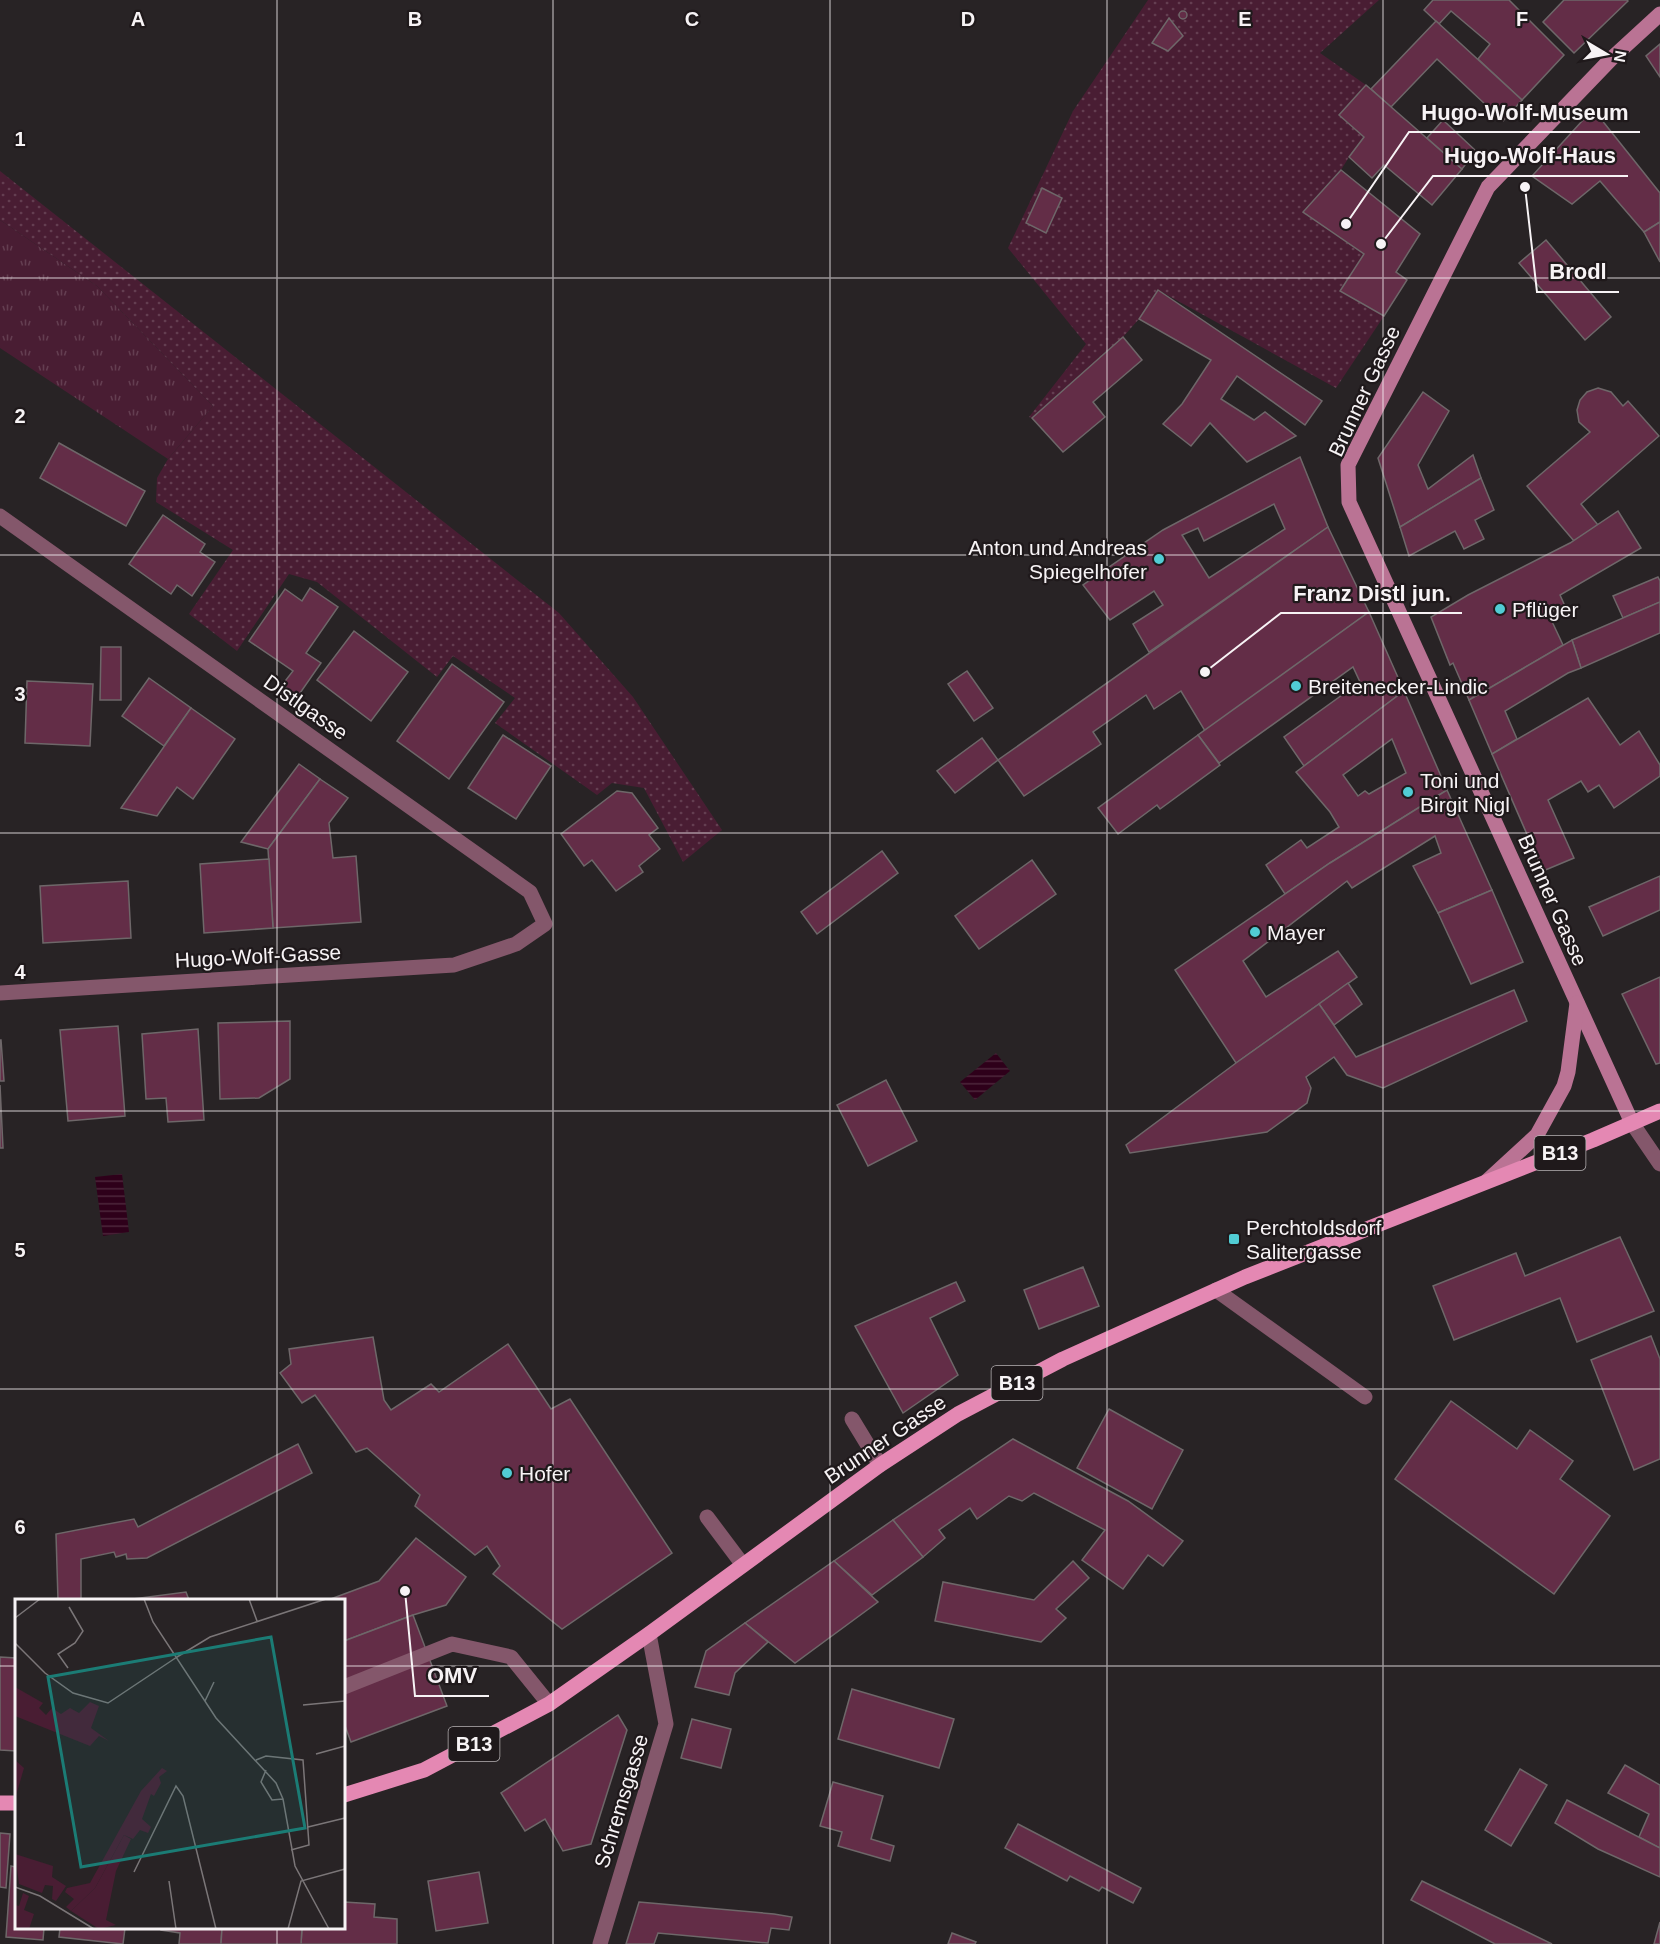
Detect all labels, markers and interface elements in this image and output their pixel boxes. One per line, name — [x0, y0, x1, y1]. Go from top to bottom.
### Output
text: A — [131, 8, 145, 30]
text: B — [408, 8, 422, 30]
text: C — [685, 8, 699, 30]
text: D — [961, 8, 975, 30]
text: E — [1238, 8, 1252, 30]
text: F — [1516, 8, 1528, 30]
north arrow — [1576, 24, 1636, 84]
text: N — [1611, 49, 1630, 64]
callout: Hugo-Wolf-Museum — [1409, 92, 1640, 132]
text: Hugo-Wolf-Museum — [1421, 100, 1629, 125]
text: 1 — [14, 128, 26, 150]
callout: Hugo-Wolf-Haus — [1433, 136, 1628, 176]
text: Hugo-Wolf-Haus — [1444, 143, 1616, 168]
callout: Brodl — [1537, 252, 1619, 292]
text: Brodl — [1549, 259, 1607, 284]
street label: Brunner Gasse — [1324, 322, 1404, 460]
text: 2 — [14, 405, 26, 427]
place label: Anton und Andreas Spiegelhofer — [968, 536, 1147, 583]
marker: Anton und Andreas Spiegelhofer — [1152, 552, 1166, 566]
callout: Franz Distl jun. — [1281, 573, 1462, 613]
text: Franz Distl jun. — [1293, 581, 1451, 606]
place label: Pflüger — [1512, 598, 1579, 621]
marker: Pflüger — [1493, 602, 1507, 616]
street label: Distlgasse — [260, 670, 352, 744]
place label: Breitenecker-Lindic — [1308, 675, 1488, 698]
marker: Breitenecker-Lindic — [1289, 679, 1303, 693]
text: 3 — [14, 683, 26, 705]
place label: Toni und Birgit Nigl — [1420, 769, 1510, 816]
marker: Toni und Birgit Nigl — [1401, 785, 1415, 799]
street label: Brunner Gasse — [1514, 831, 1592, 969]
place label: Mayer — [1267, 921, 1325, 944]
marker: Mayer — [1248, 925, 1262, 939]
street label: Hugo-Wolf-Gasse — [174, 940, 342, 972]
text: 4 — [14, 961, 26, 983]
road number: B13 — [1534, 1136, 1586, 1170]
place label: Perchtoldsdorf Salitergasse — [1246, 1216, 1382, 1263]
marker: Perchtoldsdorf Salitergasse — [1227, 1232, 1241, 1246]
text: 5 — [14, 1239, 26, 1261]
road number: B13 — [992, 1366, 1042, 1400]
street label: Brunner Gasse — [820, 1390, 950, 1488]
place label: Hofer — [519, 1462, 570, 1485]
marker: Hofer — [500, 1466, 514, 1480]
text: 6 — [14, 1516, 26, 1538]
inset map — [15, 1599, 345, 1929]
callout: OMV — [415, 1656, 489, 1696]
text: OMV — [427, 1663, 477, 1688]
road number: B13 — [448, 1727, 500, 1761]
street label: Schremsgasse — [590, 1731, 652, 1871]

